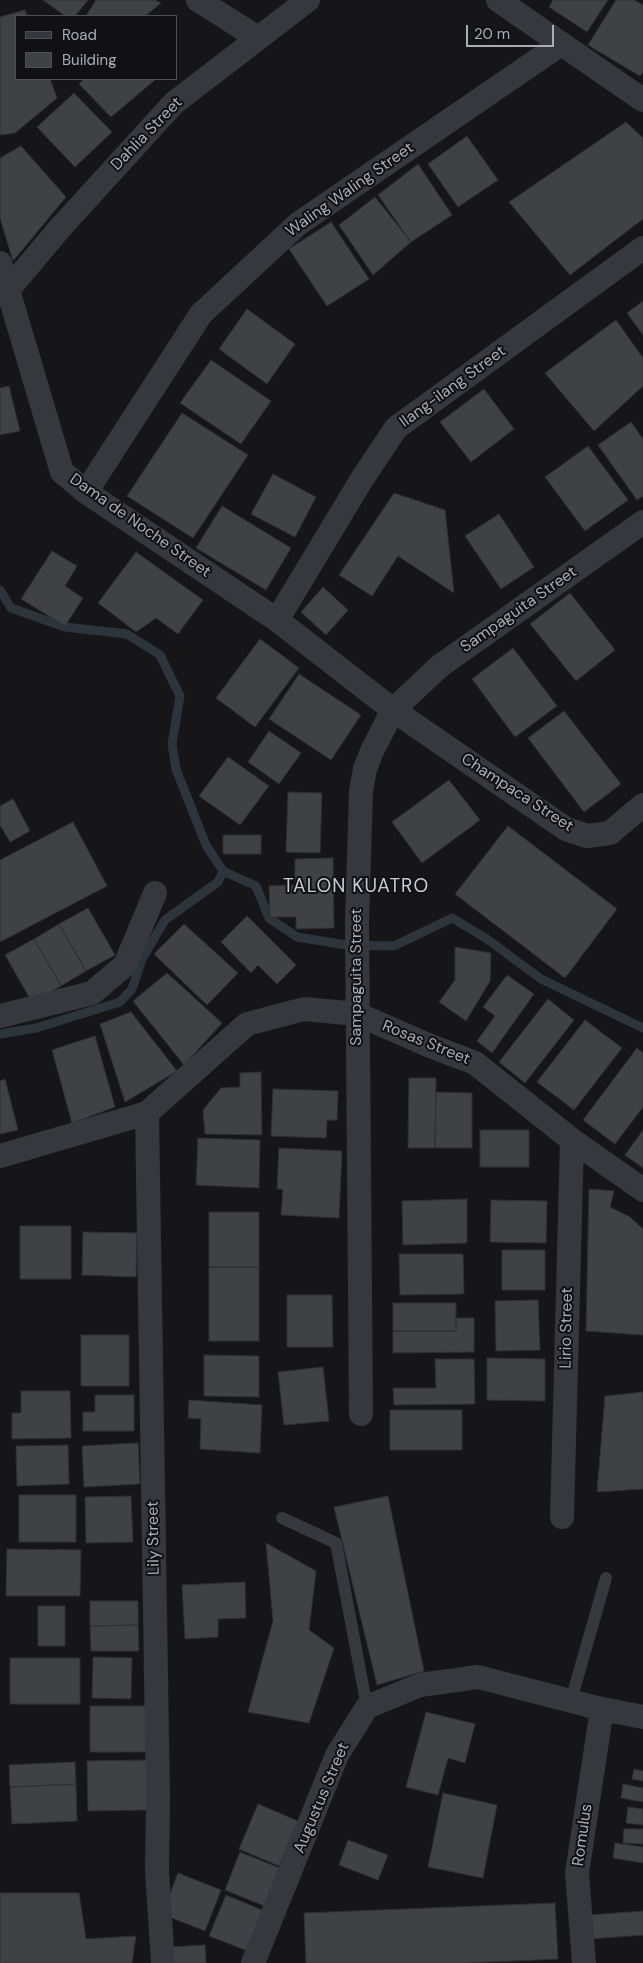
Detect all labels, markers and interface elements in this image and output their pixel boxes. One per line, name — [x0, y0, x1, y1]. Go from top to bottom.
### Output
legend — [15, 15, 178, 80]
scale bar — [468, 15, 556, 47]
text: 20 m — [474, 24, 510, 44]
text: Road — [62, 25, 97, 45]
text: Building — [62, 50, 117, 70]
street label: Dahlia Street — [107, 93, 187, 175]
street label: Waling Waling Street — [282, 139, 418, 241]
street label: Ilang-ilang Street — [396, 342, 510, 432]
street label: Dama de Noche Street — [66, 470, 214, 582]
street label: Sampaguita Street — [457, 563, 581, 657]
street label: Champaca Street — [457, 750, 577, 836]
district label: TALON KUATRO — [281, 876, 431, 898]
street label: Sampaguita Street — [347, 908, 367, 1046]
street label: Rosas Street — [379, 1017, 473, 1069]
street label: Lirio Street — [557, 1287, 577, 1369]
street label: Lily Street — [144, 1501, 164, 1575]
street label: Augustus Street — [290, 1740, 354, 1856]
street label: Romulus — [569, 1803, 597, 1867]

